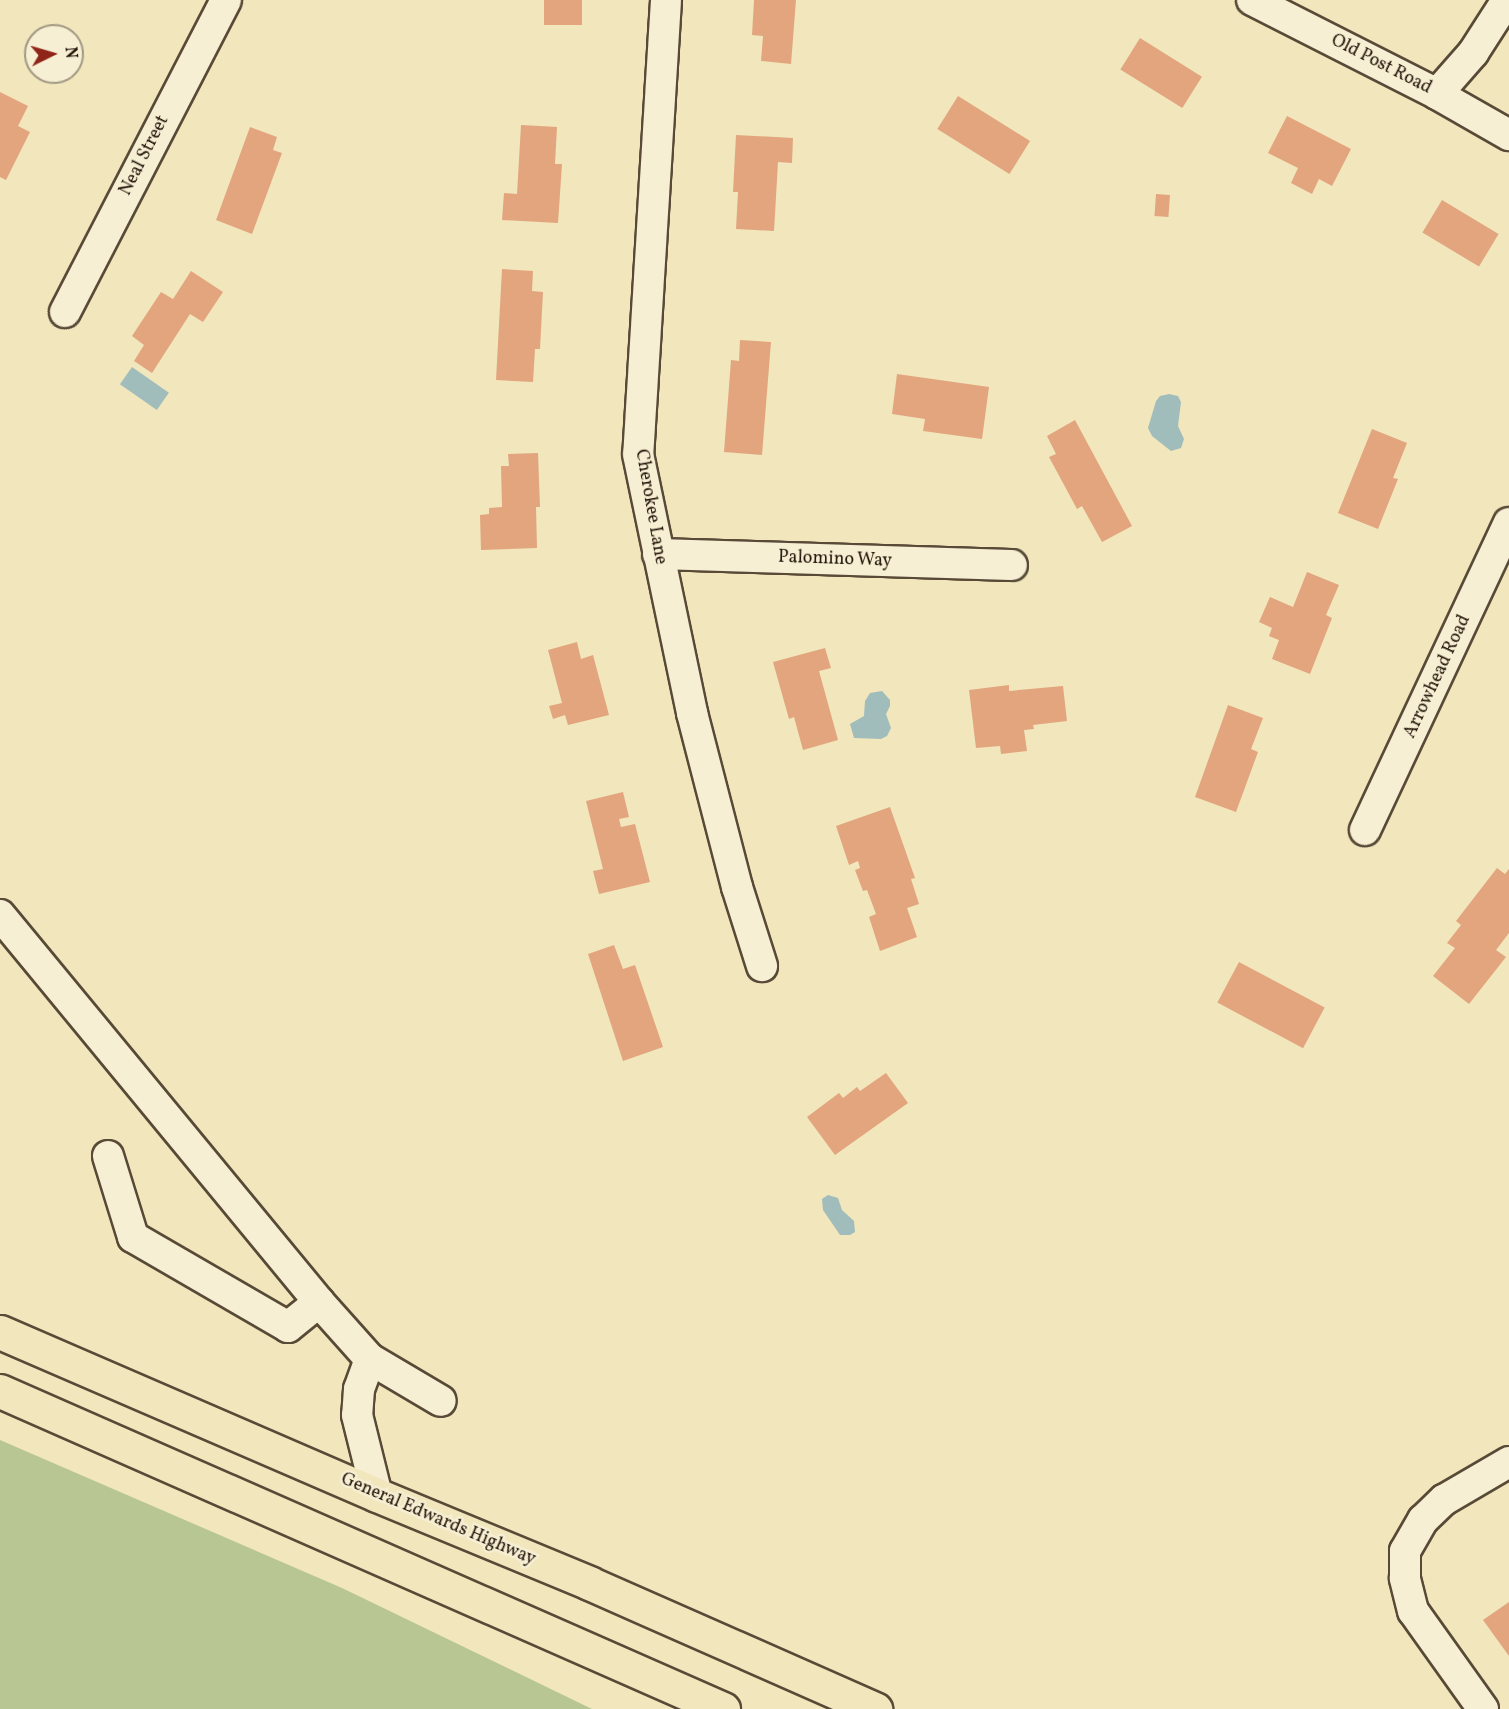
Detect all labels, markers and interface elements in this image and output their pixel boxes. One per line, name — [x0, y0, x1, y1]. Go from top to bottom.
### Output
north arrow — [24, 24, 84, 84]
street label: Old Post Road — [1327, 30, 1435, 100]
text: N — [58, 46, 81, 59]
street label: Neal Street — [116, 112, 174, 200]
street label: Cherokee Lane — [629, 448, 671, 566]
street label: Palomino Way — [777, 547, 893, 573]
street label: Arrowhead Road — [1400, 612, 1476, 742]
street label: General Edwards Highway — [337, 1469, 539, 1571]

